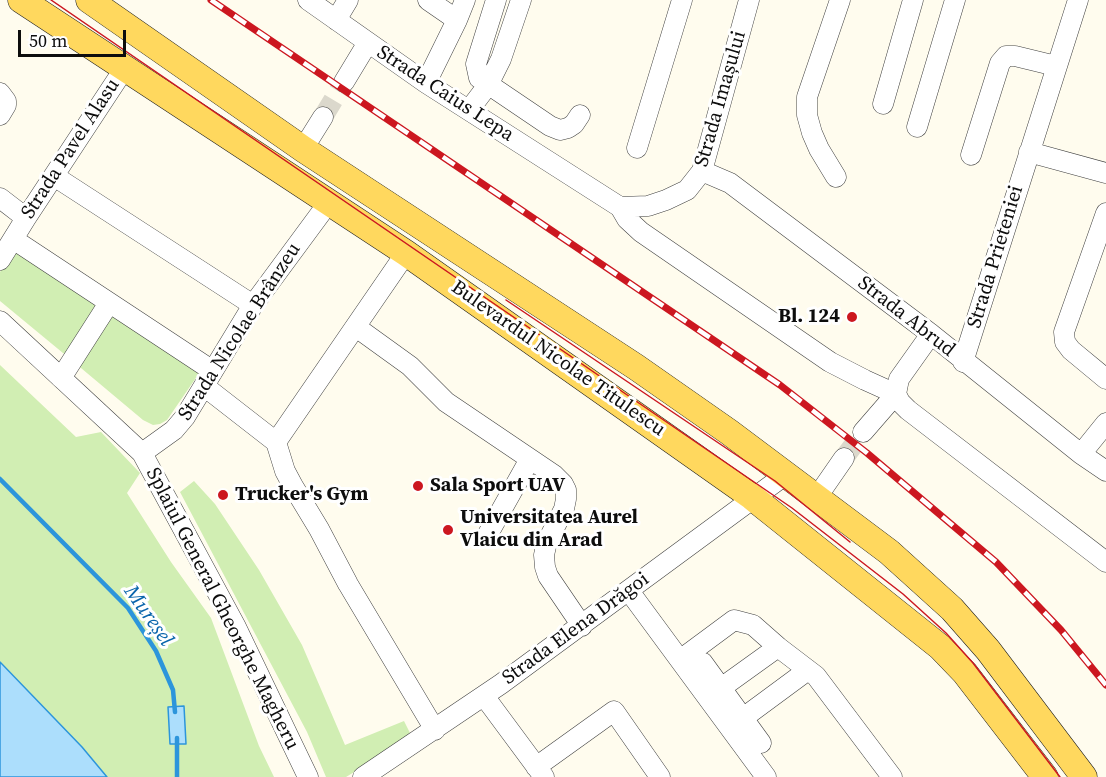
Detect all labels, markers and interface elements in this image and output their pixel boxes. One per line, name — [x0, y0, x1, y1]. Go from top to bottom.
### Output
scale bar — [21, 18, 129, 56]
text: 50 m — [29, 28, 67, 53]
street label: Strada Imașului — [690, 28, 752, 170]
street label: Strada Caius Lepa — [372, 41, 518, 147]
street label: Strada Pavel Alasu — [17, 74, 125, 224]
street label: Strada Prieteniei — [963, 183, 1029, 331]
street label: Strada Nicolae Brânzeu — [174, 239, 306, 425]
street label: Strada Abrud — [853, 272, 959, 362]
street label: Bulevardul Nicolae Titulescu — [446, 276, 670, 442]
place label: Bl. 124 — [778, 305, 840, 329]
marker: Bl. 124 — [845, 310, 859, 324]
street label: Splaiul General Gheorghe Magheru — [140, 464, 304, 754]
place label: Sala Sport UAV — [430, 474, 565, 498]
marker: Sala Sport UAV — [411, 479, 425, 493]
place label: Trucker's Gym — [235, 483, 368, 507]
marker: Trucker's Gym — [216, 488, 230, 502]
place label: Universitatea Aurel Vlaicu din Arad — [460, 506, 638, 553]
marker: Universitatea Aurel Vlaicu din Arad — [441, 523, 455, 537]
street label: Strada Elena Drăgoi — [498, 568, 654, 690]
water label: Mureșel — [118, 581, 178, 651]

